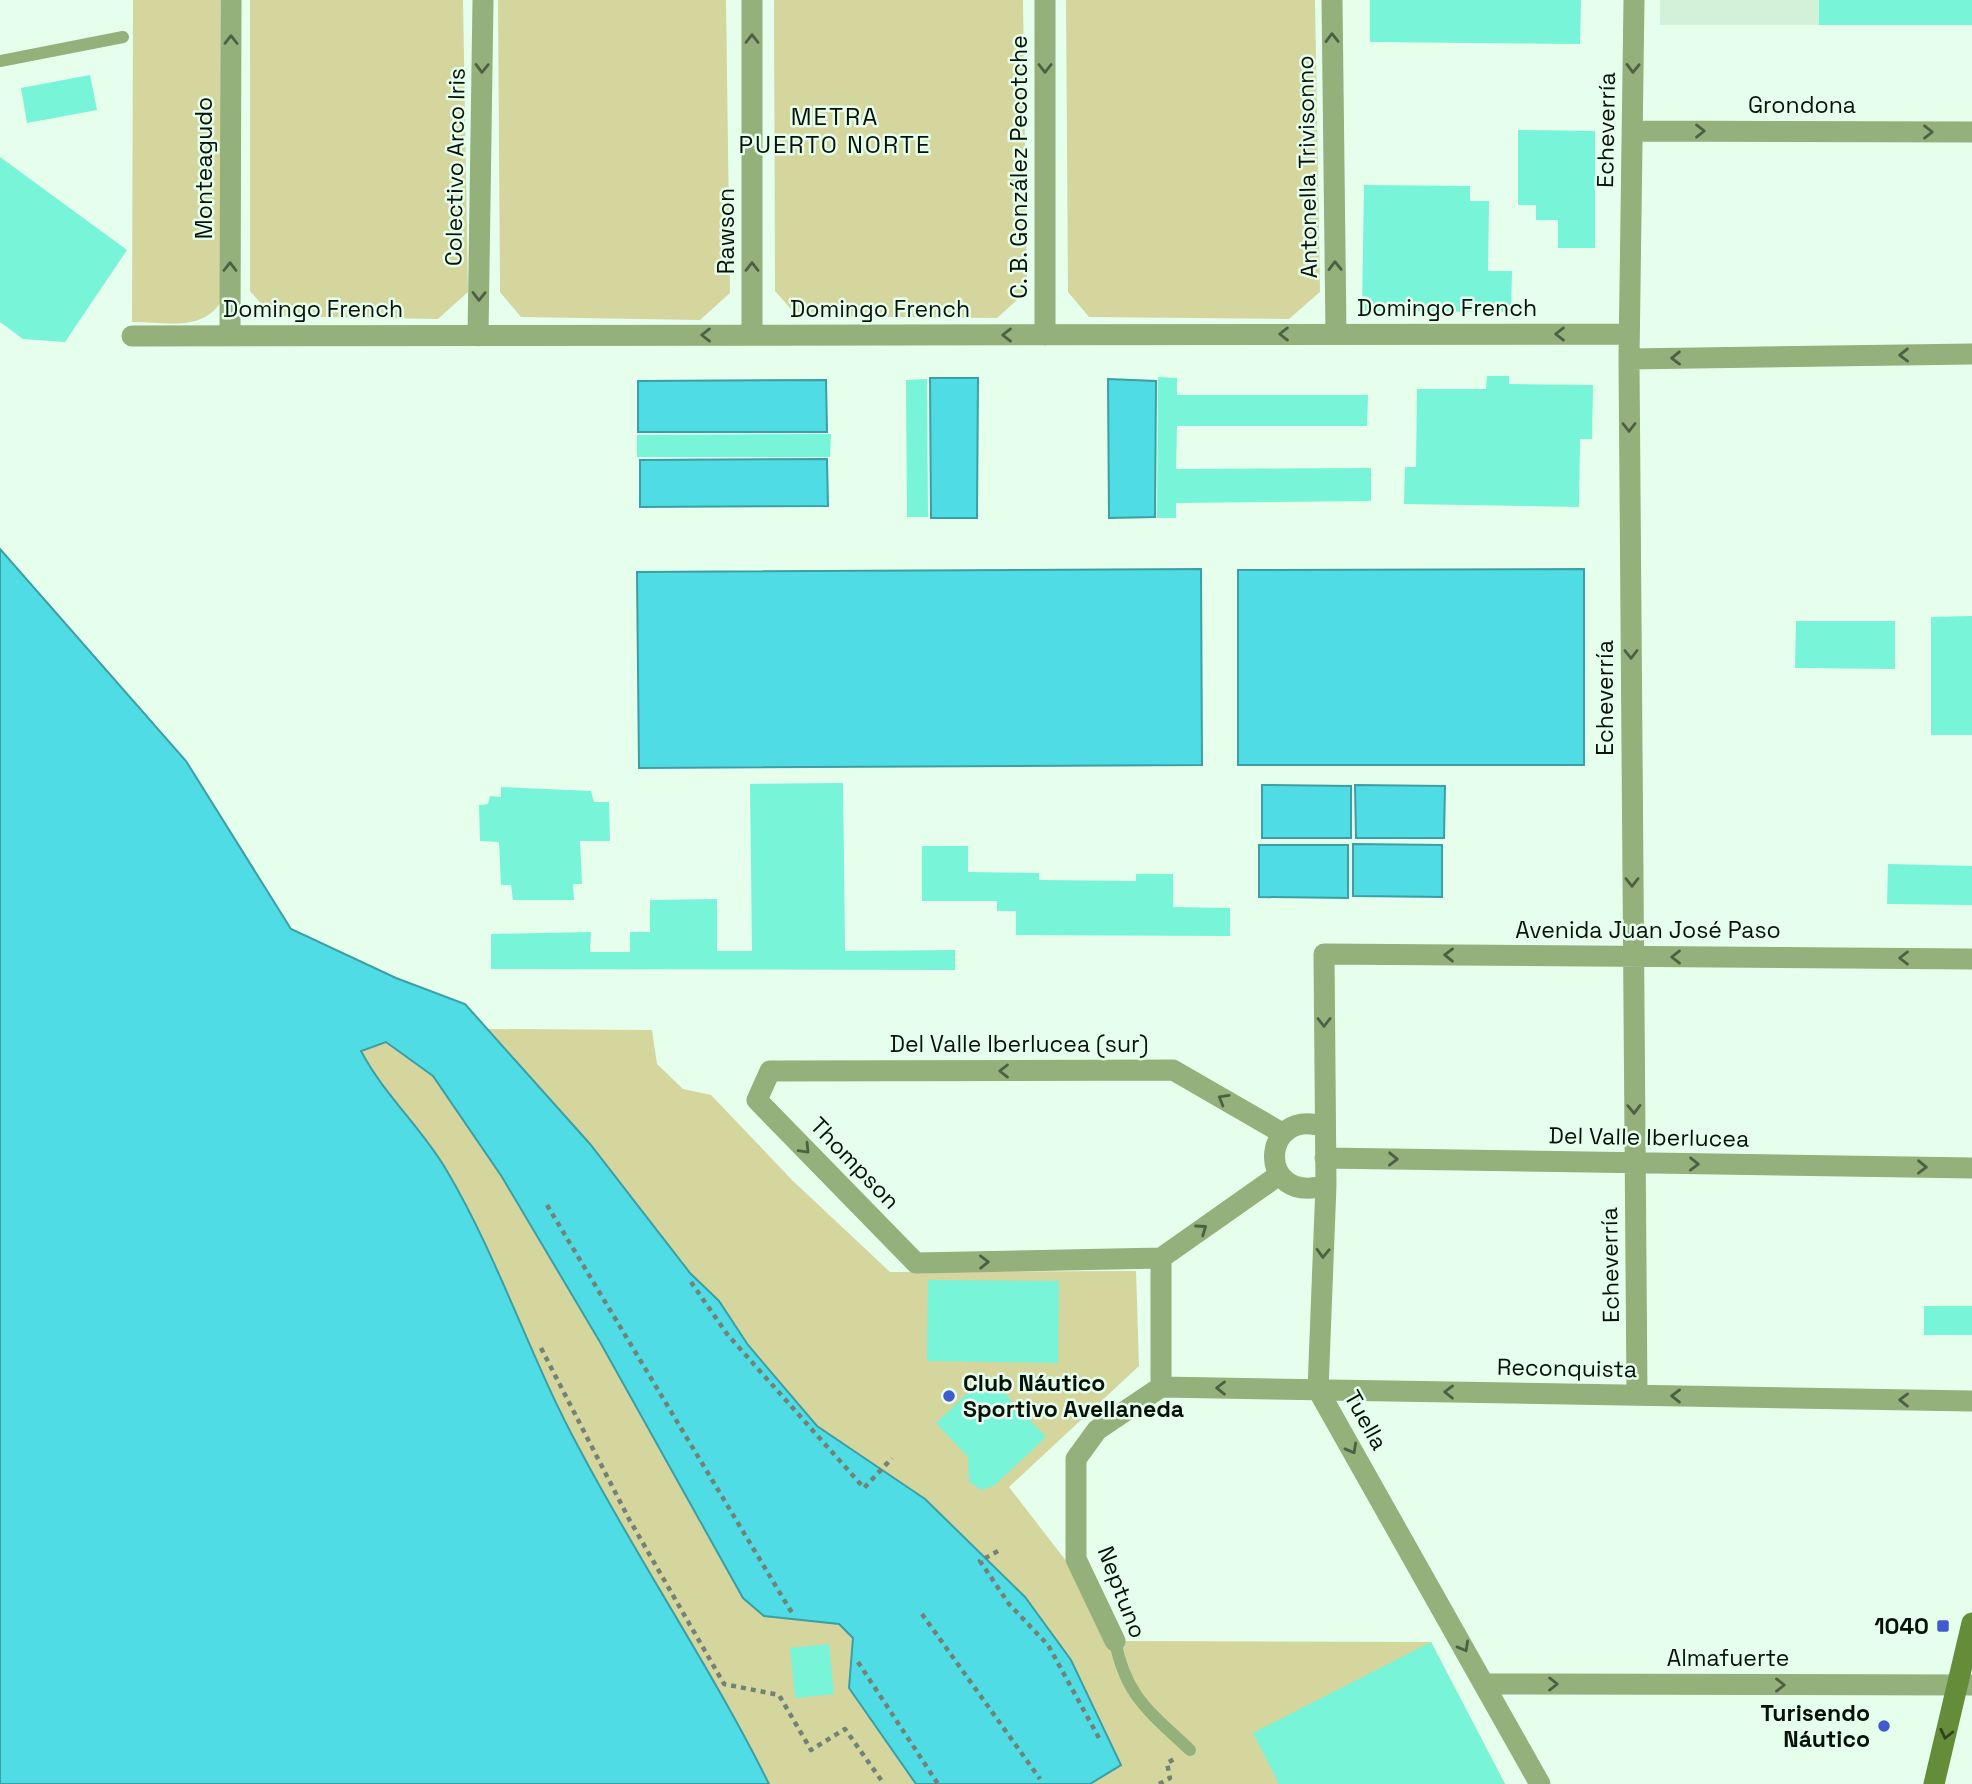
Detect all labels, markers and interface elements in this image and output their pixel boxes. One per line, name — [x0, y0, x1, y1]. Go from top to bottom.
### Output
one-way arrow — [1324, 33, 1340, 43]
one-way arrow — [223, 34, 239, 45]
one-way arrow — [744, 34, 760, 44]
street label: C. B. González Pecotche — [1004, 35, 1034, 299]
street label: Antonella Trivisonno — [1290, 55, 1324, 279]
one-way arrow — [474, 63, 490, 74]
one-way arrow — [1037, 63, 1053, 74]
one-way arrow — [1625, 63, 1641, 74]
street label: Colectivo Arco Iris — [438, 68, 472, 266]
street label: Echeverría — [1590, 72, 1622, 188]
street label: Grondona — [1748, 90, 1856, 120]
street label: Monteagudo — [189, 97, 219, 239]
district label: METRA PUERTO NORTE — [739, 101, 931, 160]
one-way arrow — [1695, 123, 1706, 139]
one-way arrow — [1923, 124, 1933, 140]
street label: Rawson — [711, 188, 741, 274]
one-way arrow — [1327, 260, 1343, 271]
one-way arrow — [744, 261, 760, 272]
one-way arrow — [222, 262, 238, 272]
one-way arrow — [471, 291, 487, 301]
street label: Domingo French — [1357, 293, 1537, 323]
street label: Domingo French — [223, 294, 403, 324]
street label: Domingo French — [790, 294, 970, 324]
one-way arrow — [1278, 326, 1288, 342]
one-way arrow — [1554, 326, 1565, 342]
one-way arrow — [700, 327, 711, 343]
one-way arrow — [1001, 327, 1012, 343]
one-way arrow — [1898, 347, 1909, 363]
one-way arrow — [1671, 350, 1681, 366]
one-way arrow — [1621, 422, 1637, 433]
street label: Echeverría — [1590, 640, 1620, 756]
one-way arrow — [1623, 650, 1639, 660]
one-way arrow — [1624, 877, 1640, 888]
street label: Avenida Juan José Paso — [1515, 915, 1781, 945]
one-way arrow — [1443, 947, 1454, 963]
one-way arrow — [1671, 949, 1681, 965]
one-way arrow — [1898, 950, 1909, 966]
one-way arrow — [1316, 1017, 1332, 1028]
street label: Del Valle Iberlucea (sur) — [890, 1029, 1148, 1059]
one-way arrow — [998, 1063, 1008, 1079]
one-way arrow — [1218, 1094, 1231, 1107]
one-way arrow — [1626, 1105, 1642, 1115]
street label: Thompson — [804, 1111, 906, 1215]
street label: Del Valle Iberlucea — [1548, 1120, 1750, 1154]
one-way arrow — [796, 1140, 809, 1153]
one-way arrow — [1389, 1151, 1399, 1167]
one-way arrow — [1689, 1156, 1700, 1171]
one-way arrow — [1917, 1160, 1928, 1175]
street label: Echeverría — [1594, 1207, 1626, 1323]
one-way arrow — [1194, 1225, 1207, 1237]
one-way arrow — [1316, 1248, 1331, 1259]
one-way arrow — [979, 1254, 990, 1269]
street label: Reconquista — [1497, 1352, 1637, 1384]
place label: Club Náutico Sportivo Avellaneda — [963, 1368, 1184, 1424]
one-way arrow — [1216, 1380, 1226, 1396]
one-way arrow — [1443, 1384, 1454, 1400]
street label: Tuella — [1337, 1385, 1395, 1455]
marker: Club Náutico Sportivo Avellaneda — [941, 1388, 957, 1404]
one-way arrow — [1671, 1388, 1681, 1404]
one-way arrow — [1898, 1392, 1909, 1408]
one-way arrow — [1344, 1442, 1357, 1455]
street label: Neptuno — [1091, 1542, 1153, 1642]
place label: 1040 — [1874, 1611, 1929, 1641]
marker: 1040 — [1935, 1618, 1951, 1634]
one-way arrow — [1456, 1640, 1469, 1653]
street label: Almafuerte — [1667, 1643, 1789, 1673]
one-way arrow — [1548, 1676, 1559, 1692]
one-way arrow — [1776, 1677, 1786, 1693]
place label: Turisendo Náutico — [1760, 1698, 1870, 1754]
marker: Turisendo Náutico — [1876, 1718, 1892, 1734]
one-way arrow — [1939, 1728, 1954, 1740]

